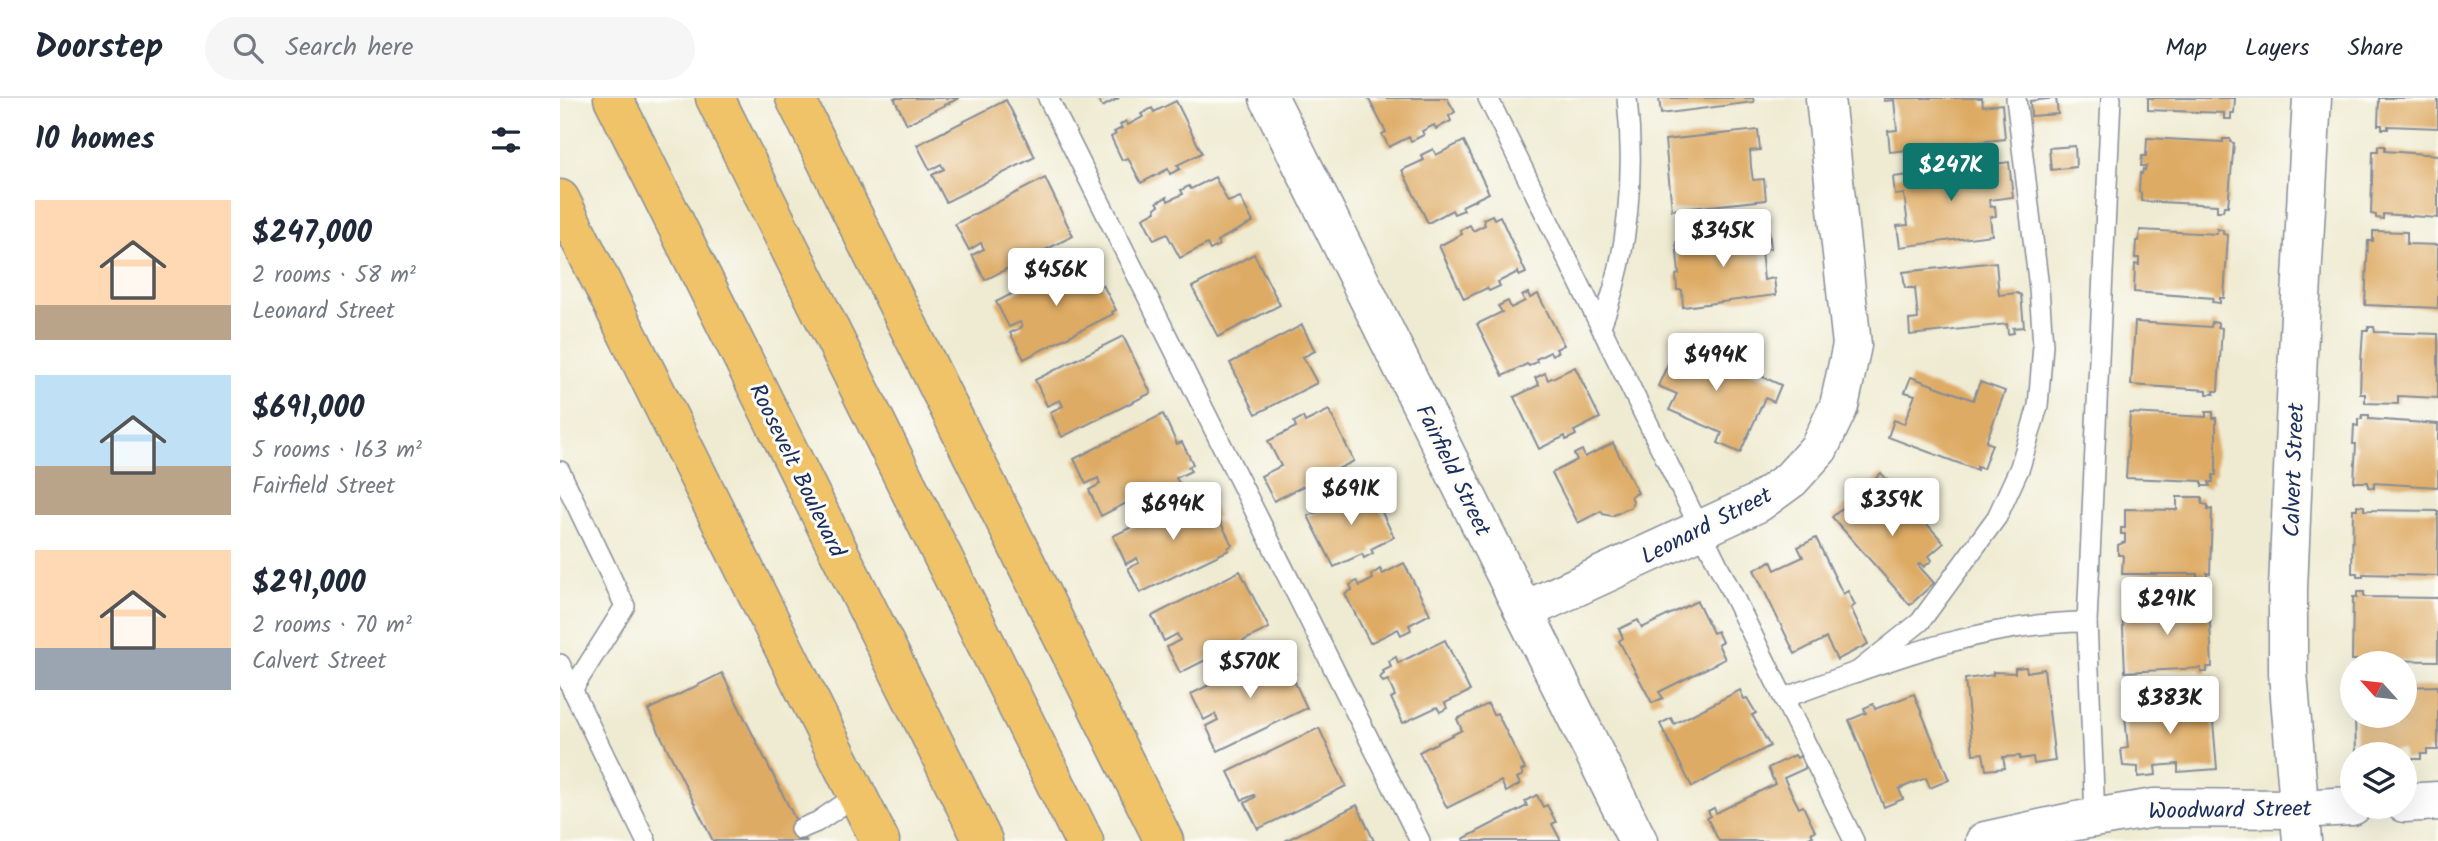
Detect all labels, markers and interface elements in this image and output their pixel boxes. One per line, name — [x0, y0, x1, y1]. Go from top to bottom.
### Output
search box — [205, 17, 695, 80]
text: Doorstep — [35, 22, 163, 75]
text: Search here — [285, 27, 413, 69]
icon: search — [229, 29, 267, 67]
text: Map — [2165, 29, 2207, 68]
text: Layers — [2245, 29, 2309, 68]
text: Share — [2347, 29, 2403, 68]
text: 10 homes — [35, 116, 155, 164]
icon: filters — [487, 121, 525, 159]
pin: $247K — [1902, 144, 2000, 203]
text: $247K — [1919, 148, 1983, 184]
pin: $345K — [1674, 209, 1772, 269]
text: $247,000 — [252, 210, 372, 258]
text: $345K — [1691, 214, 1755, 250]
icon: home — [91, 228, 175, 312]
pin: $456K — [1007, 248, 1105, 308]
text: $456K — [1024, 253, 1088, 289]
text: 2 rooms · 58 m² — [252, 258, 416, 294]
text: Leonard Street — [252, 294, 395, 330]
pin: $494K — [1667, 334, 1765, 393]
text: $494K — [1684, 338, 1748, 374]
street label: Roosevelt Boulevard — [738, 378, 854, 565]
text: $691,000 — [252, 385, 364, 433]
street label: Fairfield Street — [1405, 399, 1500, 544]
street label: Calvert Street — [2275, 401, 2315, 538]
icon: home — [91, 403, 175, 487]
text: 5 rooms · 163 m² — [252, 433, 422, 469]
pin: $691K — [1302, 468, 1400, 527]
text: Fairfield Street — [252, 469, 395, 505]
text: $691K — [1322, 472, 1380, 508]
street label: Leonard Street — [1635, 478, 1780, 575]
pin: $359K — [1843, 478, 1941, 538]
pin: $694K — [1124, 482, 1222, 542]
text: $359K — [1860, 483, 1924, 519]
text: $694K — [1141, 487, 1205, 523]
text: $291,000 — [252, 560, 366, 608]
icon: home — [91, 578, 175, 662]
pin: $291K — [2118, 578, 2216, 637]
text: $291K — [2137, 582, 2197, 618]
text: 2 rooms · 70 m² — [252, 608, 412, 644]
pin: $570K — [1201, 640, 1299, 700]
text: Calvert Street — [252, 644, 386, 680]
text: $570K — [1219, 645, 1281, 681]
north arrow — [2340, 651, 2417, 728]
map controls — [2340, 651, 2417, 819]
pin: $383K — [2121, 676, 2219, 736]
text: $383K — [2137, 681, 2203, 717]
button: layers — [2340, 742, 2417, 819]
street label: Woodward Street — [2148, 792, 2313, 830]

